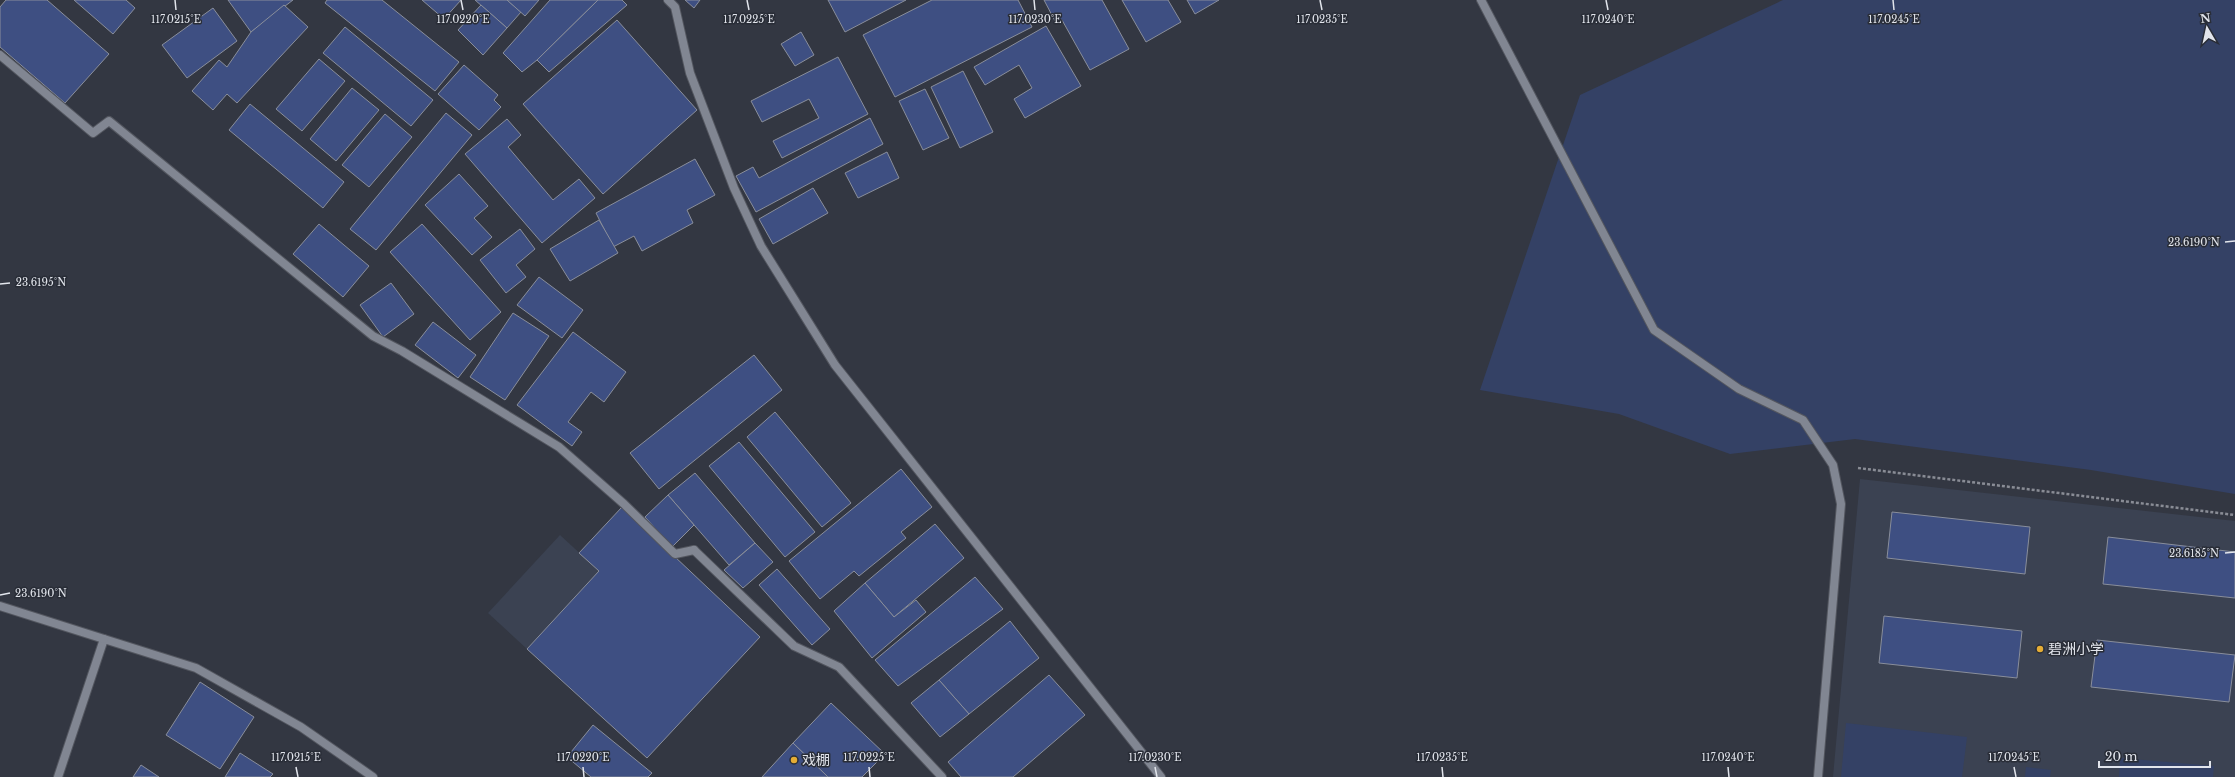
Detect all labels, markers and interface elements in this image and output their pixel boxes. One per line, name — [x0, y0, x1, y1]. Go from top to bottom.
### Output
north arrow — [2187, 8, 2227, 48]
text: N — [2199, 10, 2212, 26]
text: 117.0215°E — [151, 13, 201, 26]
text: 117.0220°E — [436, 13, 490, 26]
text: 117.0225°E — [723, 13, 775, 26]
text: 117.0230°E — [1008, 13, 1062, 26]
text: 117.0235°E — [1296, 13, 1348, 26]
text: 117.0240°E — [1582, 13, 1634, 26]
text: 117.0245°E — [1868, 13, 1920, 26]
text: 23.6190°N — [2168, 236, 2220, 249]
text: 23.6195°N — [16, 276, 66, 289]
text: 23.6185°N — [2169, 547, 2219, 560]
text: 23.6190°N — [15, 587, 67, 600]
place label: 碧洲小学 — [2048, 640, 2104, 658]
marker: 碧洲小学 — [2035, 644, 2045, 654]
scale bar — [2099, 743, 2210, 769]
text: 20 m — [2105, 749, 2137, 764]
text: 117.0215°E — [271, 751, 321, 764]
text: 117.0220°E — [556, 751, 610, 764]
place label: 戏棚 — [802, 751, 830, 769]
text: 117.0225°E — [843, 751, 895, 764]
text: 117.0230°E — [1128, 751, 1182, 764]
text: 117.0235°E — [1416, 751, 1468, 764]
text: 117.0240°E — [1702, 751, 1754, 764]
text: 117.0245°E — [1988, 751, 2040, 764]
marker: 戏棚 — [789, 755, 799, 765]

